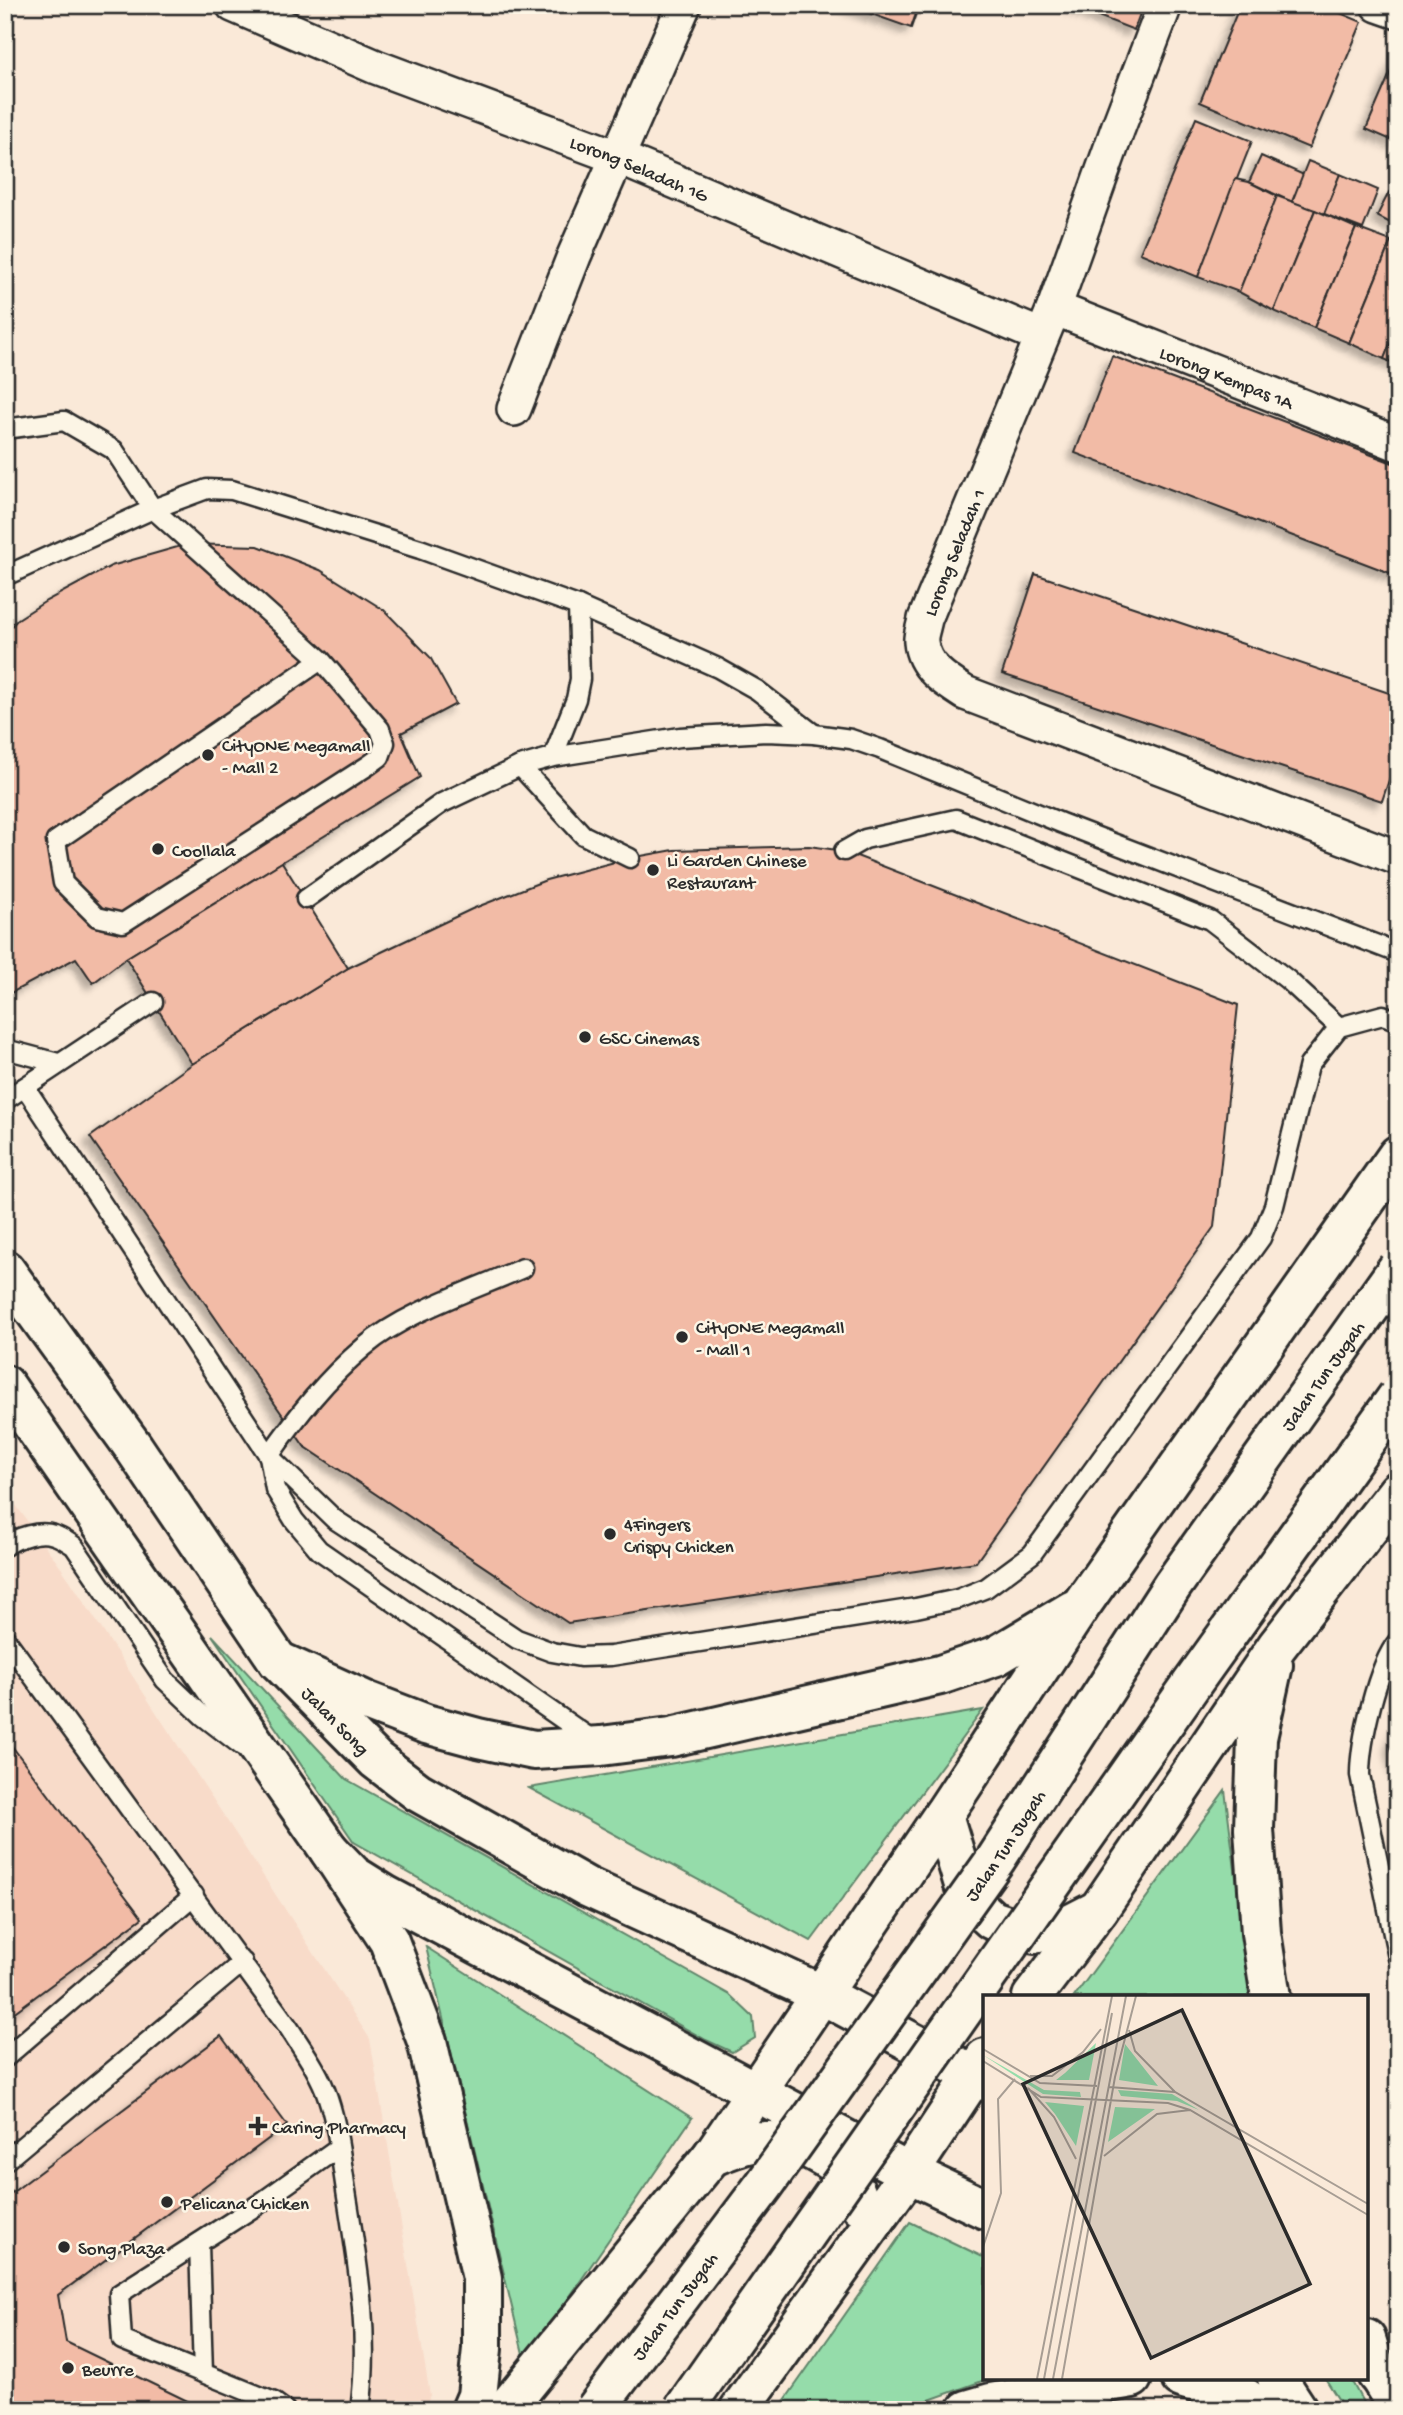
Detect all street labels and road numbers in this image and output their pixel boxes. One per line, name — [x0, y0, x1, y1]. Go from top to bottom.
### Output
street label: Lorong Seladah 1G — [566, 132, 712, 210]
street label: Lorong Kempas 1A — [1155, 343, 1298, 417]
street label: Lorong Seladah 1 — [920, 486, 992, 620]
street label: Jalan Tun Jugah — [1278, 1318, 1372, 1437]
street label: Jalan Song — [295, 1683, 373, 1762]
street label: Jalan Tun Jugah — [962, 1786, 1053, 1907]
street label: Jalan Tun Jugah — [628, 2249, 725, 2366]

